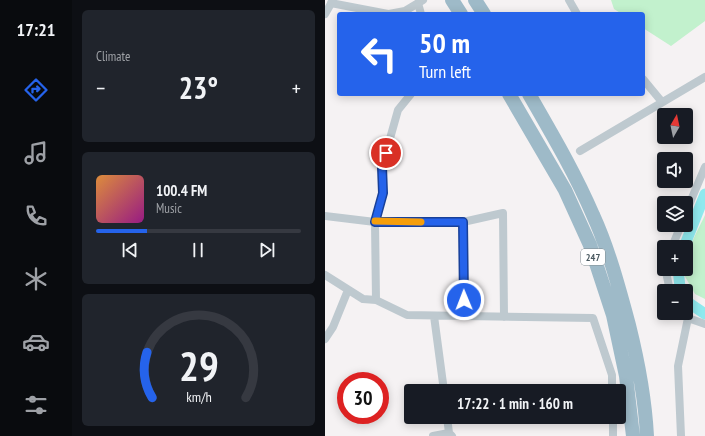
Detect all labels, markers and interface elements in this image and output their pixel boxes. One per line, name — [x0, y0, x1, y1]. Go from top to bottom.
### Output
text: 17:21 — [17, 18, 55, 41]
text: 50 m — [419, 24, 470, 61]
icon: left — [353, 28, 405, 80]
text: Climate — [96, 48, 130, 65]
text: Turn left — [419, 60, 471, 83]
text: 23° — [179, 68, 218, 107]
text: − — [96, 74, 105, 102]
text: + — [292, 74, 301, 102]
icon: directions — [22, 76, 50, 104]
north arrow — [657, 108, 693, 144]
map controls — [657, 108, 693, 320]
pin — [369, 136, 403, 170]
icon: music — [22, 139, 50, 167]
icon: arrive — [375, 142, 397, 164]
button: sound — [657, 152, 693, 188]
text: 100.4 FM — [156, 181, 207, 200]
button: layers — [657, 196, 693, 232]
text: Music — [156, 200, 182, 217]
icon: phone — [22, 202, 50, 230]
icon: previous — [119, 239, 141, 261]
icon: pause — [187, 239, 209, 261]
icon: next — [256, 239, 278, 261]
button: + — [657, 240, 693, 276]
road number: 247 — [581, 249, 605, 265]
icon: climate — [22, 265, 50, 293]
position arrow — [443, 279, 485, 321]
button: − — [657, 284, 693, 320]
icon: car — [22, 328, 50, 356]
text: 29 — [179, 339, 218, 392]
speed limit sign: 30 — [337, 372, 389, 424]
text: km/h — [186, 387, 211, 406]
icon: filters — [22, 391, 50, 419]
text: 17:22 · 1 min · 160 m — [457, 394, 573, 413]

